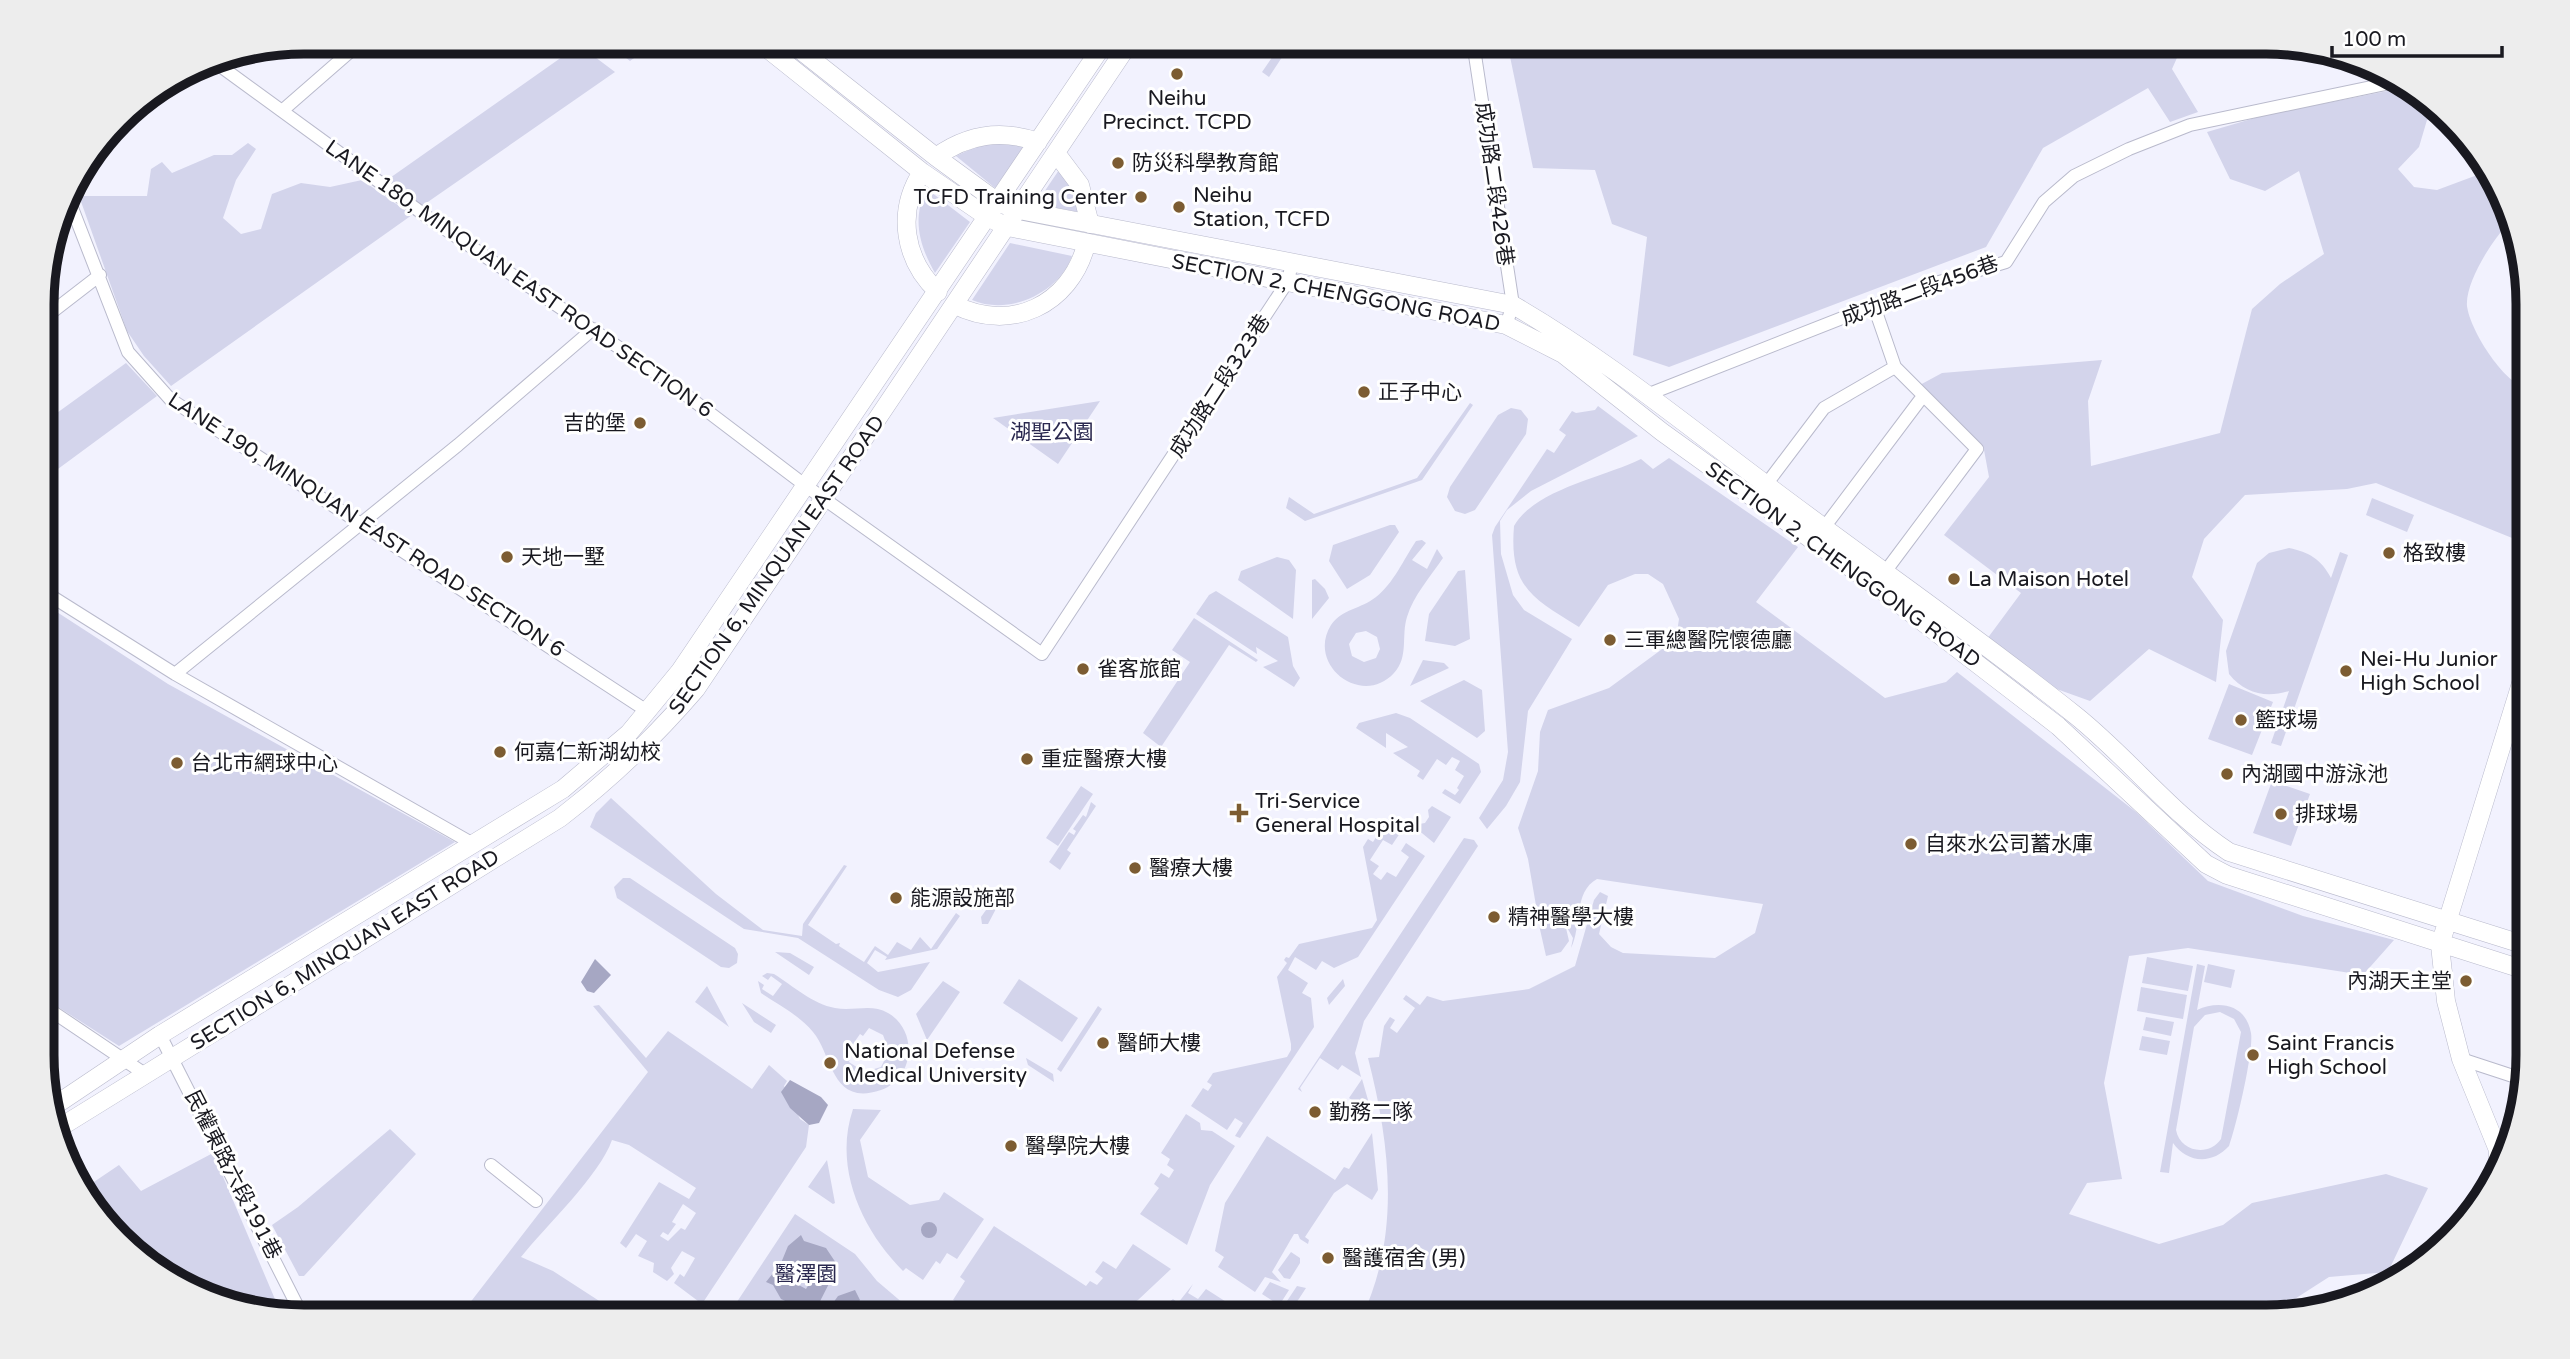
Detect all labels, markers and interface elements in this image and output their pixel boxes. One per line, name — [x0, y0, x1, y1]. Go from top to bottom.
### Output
scale bar — [2332, 14, 2502, 58]
text: 100 m — [2342, 27, 2406, 52]
marker: Neihu Precinct. TCPD — [1169, 66, 1185, 82]
place label: Neihu Precinct. TCPD — [1102, 86, 1252, 135]
street label: 成功路二段426巷 — [1470, 100, 1518, 268]
street label: LANE 180, MINQUAN EAST ROAD SECTION 6 — [320, 135, 718, 423]
place label: 防災科學教育館 — [1132, 151, 1279, 176]
marker: 防災科學教育館 — [1110, 155, 1126, 171]
place label: Neihu Station, TCFD — [1193, 183, 1330, 232]
place label: TCFD Training Center — [914, 185, 1127, 210]
marker: TCFD Training Center — [1133, 189, 1149, 205]
marker: Neihu Station, TCFD — [1171, 199, 1187, 215]
street label: SECTION 2, CHENGGONG ROAD — [1170, 249, 1502, 337]
street label: 成功路二段456巷 — [1838, 251, 2002, 331]
street label: 成功路二段323巷 — [1164, 310, 1276, 462]
place label: 正子中心 — [1378, 380, 1462, 405]
marker: 正子中心 — [1356, 384, 1372, 400]
street label: LANE 190, MINQUAN EAST ROAD SECTION 6 — [163, 387, 569, 663]
place label: 吉的堡 — [563, 411, 626, 436]
street label: SECTION 6, MINQUAN EAST ROAD — [664, 411, 890, 719]
marker: 吉的堡 — [632, 415, 648, 431]
park label: 湖聖公園 — [1010, 420, 1094, 445]
street label: SECTION 2, CHENGGONG ROAD — [1701, 457, 1985, 673]
place label: 格致樓 — [2403, 541, 2466, 566]
place label: 天地一墅 — [521, 545, 605, 570]
marker: 格致樓 — [2381, 545, 2397, 561]
marker: 天地一墅 — [499, 549, 515, 565]
place label: La Maison Hotel — [1968, 567, 2129, 592]
marker: La Maison Hotel — [1946, 571, 1962, 587]
place label: 三軍總醫院懷德廳 — [1624, 628, 1792, 653]
marker: 三軍總醫院懷德廳 — [1602, 632, 1618, 648]
place label: Nei-Hu Junior High School — [2360, 647, 2498, 696]
place label: 雀客旅館 — [1097, 657, 1181, 682]
marker: 雀客旅館 — [1075, 661, 1091, 677]
marker: Nei-Hu Junior High School — [2338, 663, 2354, 679]
place label: 籃球場 — [2255, 708, 2318, 733]
marker: 籃球場 — [2233, 712, 2249, 728]
place label: 何嘉仁新湖幼校 — [514, 740, 661, 765]
marker: 何嘉仁新湖幼校 — [492, 744, 508, 760]
place label: 重症醫療大樓 — [1041, 747, 1167, 772]
place label: 台北市網球中心 — [191, 751, 338, 776]
marker: 重症醫療大樓 — [1019, 751, 1035, 767]
marker: 台北市網球中心 — [169, 755, 185, 771]
place label: 內湖國中游泳池 — [2241, 762, 2388, 787]
marker: 內湖國中游泳池 — [2219, 766, 2235, 782]
place label: Tri-Service General Hospital — [1255, 789, 1420, 838]
place label: 排球場 — [2295, 802, 2358, 827]
marker: Tri-Service General Hospital — [1229, 803, 1249, 823]
marker: 排球場 — [2273, 806, 2289, 822]
place label: 自來水公司蓄水庫 — [1925, 832, 2093, 857]
marker: 自來水公司蓄水庫 — [1903, 836, 1919, 852]
street label: SECTION 6, MINQUAN EAST ROAD — [186, 844, 504, 1056]
place label: 醫療大樓 — [1149, 856, 1233, 881]
marker: 醫療大樓 — [1127, 860, 1143, 876]
place label: 能源設施部 — [910, 886, 1015, 911]
marker: 能源設施部 — [888, 890, 904, 906]
place label: 精神醫學大樓 — [1508, 905, 1634, 930]
marker: 精神醫學大樓 — [1486, 909, 1502, 925]
place label: 內湖天主堂 — [2347, 969, 2452, 994]
marker: 內湖天主堂 — [2458, 973, 2474, 989]
place label: 醫師大樓 — [1117, 1031, 1201, 1056]
place label: Saint Francis High School — [2267, 1031, 2394, 1080]
marker: 醫師大樓 — [1095, 1035, 1111, 1051]
place label: National Defense Medical University — [844, 1039, 1027, 1088]
marker: Saint Francis High School — [2245, 1047, 2261, 1063]
marker: National Defense Medical University — [822, 1055, 838, 1071]
street label: 民權東路六段191巷 — [180, 1086, 286, 1264]
place label: 勤務二隊 — [1329, 1100, 1413, 1125]
marker: 勤務二隊 — [1307, 1104, 1323, 1120]
place label: 醫學院大樓 — [1025, 1134, 1130, 1159]
marker: 醫學院大樓 — [1003, 1138, 1019, 1154]
place label: 醫護宿舍 (男) — [1342, 1246, 1466, 1271]
marker: 醫護宿舍 (男) — [1320, 1250, 1336, 1266]
park label: 醫澤園 — [775, 1262, 838, 1287]

